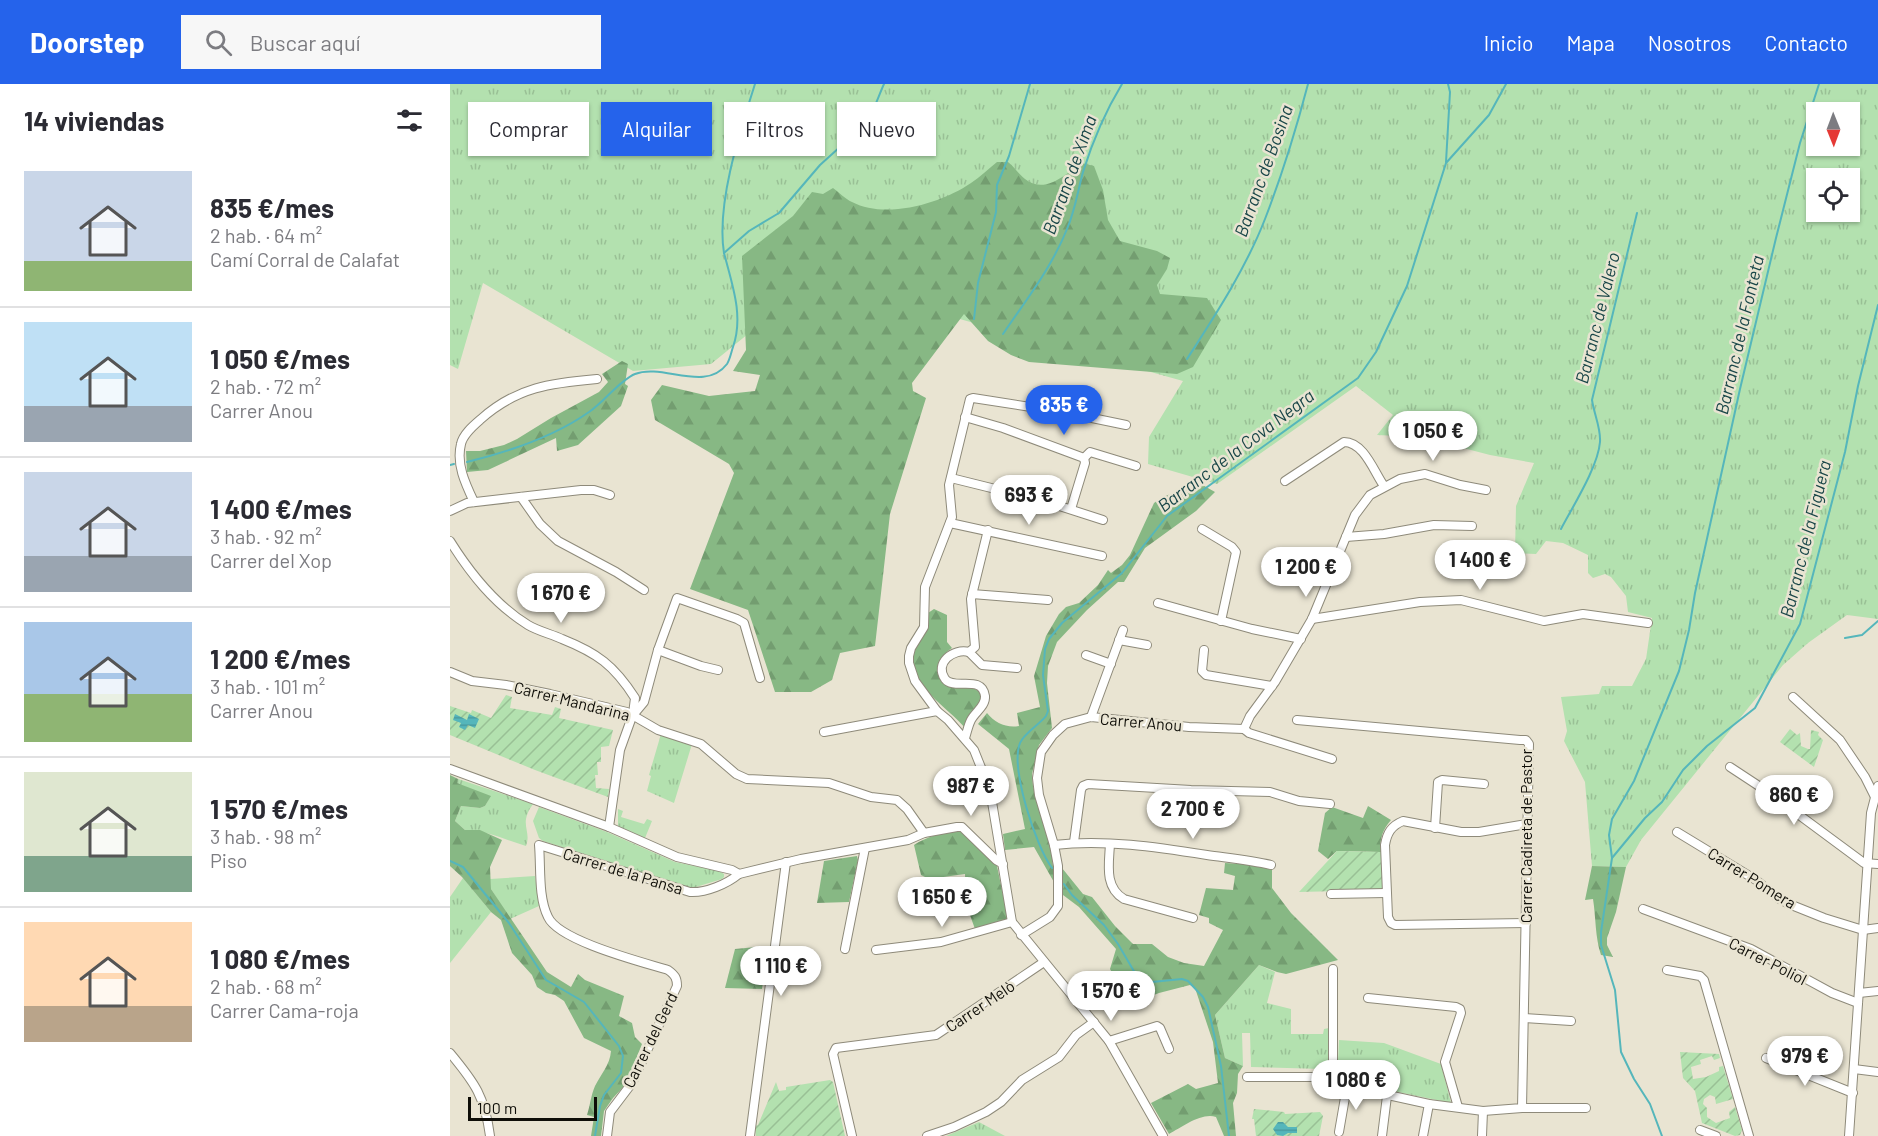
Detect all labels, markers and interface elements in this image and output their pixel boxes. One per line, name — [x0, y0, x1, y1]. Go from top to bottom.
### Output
search box — [181, 15, 601, 69]
text: Doorstep — [30, 25, 145, 59]
icon: search — [202, 26, 235, 59]
text: Buscar aquí — [250, 29, 360, 55]
text: Inicio — [1484, 30, 1534, 55]
text: Mapa — [1567, 30, 1615, 55]
text: Nosotros — [1648, 30, 1731, 55]
text: Contacto — [1764, 30, 1848, 55]
chip: Comprar — [468, 102, 589, 156]
chip: Alquilar — [601, 102, 712, 156]
chip: Filtros — [724, 102, 825, 156]
chip: Nuevo — [837, 102, 936, 156]
water label: Barranc de Bosina — [1229, 102, 1297, 240]
north arrow — [1806, 102, 1860, 156]
map controls — [1806, 102, 1860, 222]
icon: filters — [393, 104, 426, 137]
text: 14 viviendas — [24, 105, 164, 136]
water label: Barranc de Xima — [1037, 112, 1101, 237]
button: locate — [1806, 168, 1860, 222]
text: 835 €/mes — [210, 192, 334, 223]
icon: home — [72, 195, 144, 267]
text: 2 hab. · 64 m² — [210, 223, 322, 247]
text: Camí Corral de Calafat — [210, 247, 400, 271]
water label: Barranc de Valero — [1570, 250, 1624, 386]
water label: Barranc de la Fonteta — [1710, 253, 1768, 416]
text: 1 050 €/mes — [210, 343, 350, 374]
icon: home — [72, 346, 144, 418]
text: 2 hab. · 72 m² — [210, 374, 321, 398]
water label: Barranc de la Cova Negra — [1153, 384, 1318, 516]
pin: 835 € — [1022, 385, 1106, 436]
text: 835 € — [1039, 392, 1089, 416]
text: Carrer Anou — [210, 398, 313, 422]
pin: 1 050 € — [1378, 411, 1488, 462]
text: 1 050 € — [1402, 418, 1464, 442]
water label: Barranc de la Figuera — [1775, 458, 1835, 620]
pin: 693 € — [987, 475, 1071, 526]
text: 693 € — [1005, 482, 1053, 506]
text: 1 400 €/mes — [210, 493, 352, 524]
icon: home — [72, 496, 144, 568]
text: 3 hab. · 92 m² — [210, 524, 322, 548]
pin: 1 400 € — [1425, 540, 1535, 591]
pin: 1 200 € — [1251, 547, 1361, 598]
text: 1 400 € — [1449, 547, 1511, 571]
text: Carrer del Xop — [210, 548, 332, 572]
text: 1 200 € — [1275, 554, 1337, 578]
pin: 1 670 € — [506, 573, 616, 624]
text: 1 670 € — [531, 580, 591, 604]
text: 1 200 €/mes — [210, 643, 351, 674]
icon: home — [72, 646, 144, 718]
text: 3 hab. · 101 m² — [210, 674, 325, 698]
street label: Carrer Mandarina — [512, 677, 632, 724]
text: Carrer Anou — [210, 698, 313, 722]
street label: Carrer Anou — [1099, 708, 1183, 735]
street label: Carrer Cadireta de Pastor — [1516, 748, 1535, 923]
pin: 987 € — [929, 766, 1013, 817]
text: 987 € — [947, 773, 995, 797]
pin: 860 € — [1752, 775, 1836, 826]
text: 860 € — [1769, 782, 1819, 806]
pin: 2 700 € — [1138, 789, 1248, 840]
text: 1 570 €/mes — [210, 793, 348, 824]
icon: home — [72, 796, 144, 868]
text: 2 700 € — [1161, 796, 1225, 820]
text: 3 hab. · 98 m² — [210, 824, 321, 848]
street label: Carrer de la Pansa — [561, 843, 685, 898]
street label: Carrer Pomera — [1705, 843, 1800, 912]
text: Piso — [210, 848, 247, 872]
pin: 1 650 € — [887, 877, 997, 928]
text: 1 650 € — [912, 884, 972, 908]
street label: Carrer Poliol — [1726, 933, 1810, 988]
text: 1 080 €/mes — [210, 943, 350, 974]
icon: home — [72, 946, 144, 1018]
pin: 1 110 € — [726, 946, 836, 997]
text: 1 110 € — [754, 953, 808, 977]
pin: 1 570 € — [1056, 971, 1166, 1022]
text: 2 hab. · 68 m² — [210, 974, 322, 998]
street label: Carrer Melò — [942, 976, 1018, 1036]
text: 1 570 € — [1081, 978, 1141, 1002]
street label: Carrer del Gerd — [618, 989, 681, 1091]
text: Carrer Cama-roja — [210, 998, 359, 1022]
pin: 979 € — [1763, 1036, 1847, 1087]
text: 979 € — [1781, 1043, 1829, 1067]
pin: 1 080 € — [1301, 1060, 1411, 1111]
text: 1 080 € — [1325, 1067, 1387, 1091]
scale bar — [468, 1094, 597, 1122]
text: 100 m — [477, 1098, 517, 1117]

